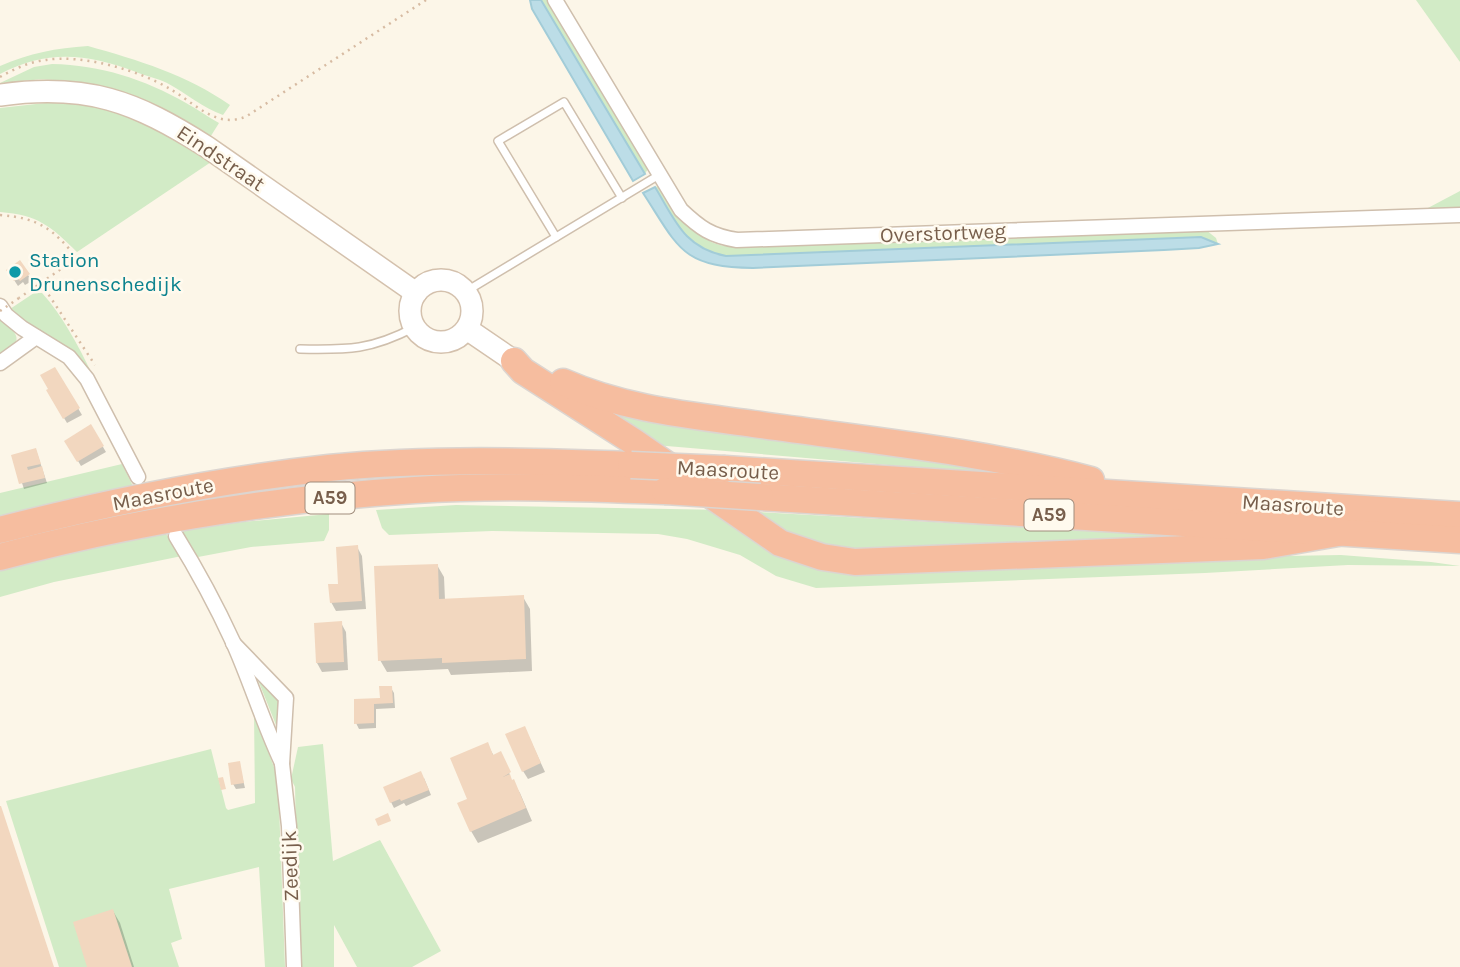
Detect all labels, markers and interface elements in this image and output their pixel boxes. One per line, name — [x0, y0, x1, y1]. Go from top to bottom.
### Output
street label: Eindstraat — [173, 120, 270, 196]
street label: Overstortweg — [880, 219, 1007, 247]
place label: Station Drunenschedijk — [29, 248, 182, 296]
marker: Station Drunenschedijk — [7, 264, 23, 280]
street label: Maasroute — [676, 455, 780, 485]
street label: Maasroute — [110, 472, 216, 516]
road number: A59 — [306, 482, 354, 513]
street label: Maasroute — [1241, 489, 1345, 521]
road number: A59 — [1024, 500, 1074, 530]
street label: Zeedijk — [277, 830, 303, 902]

